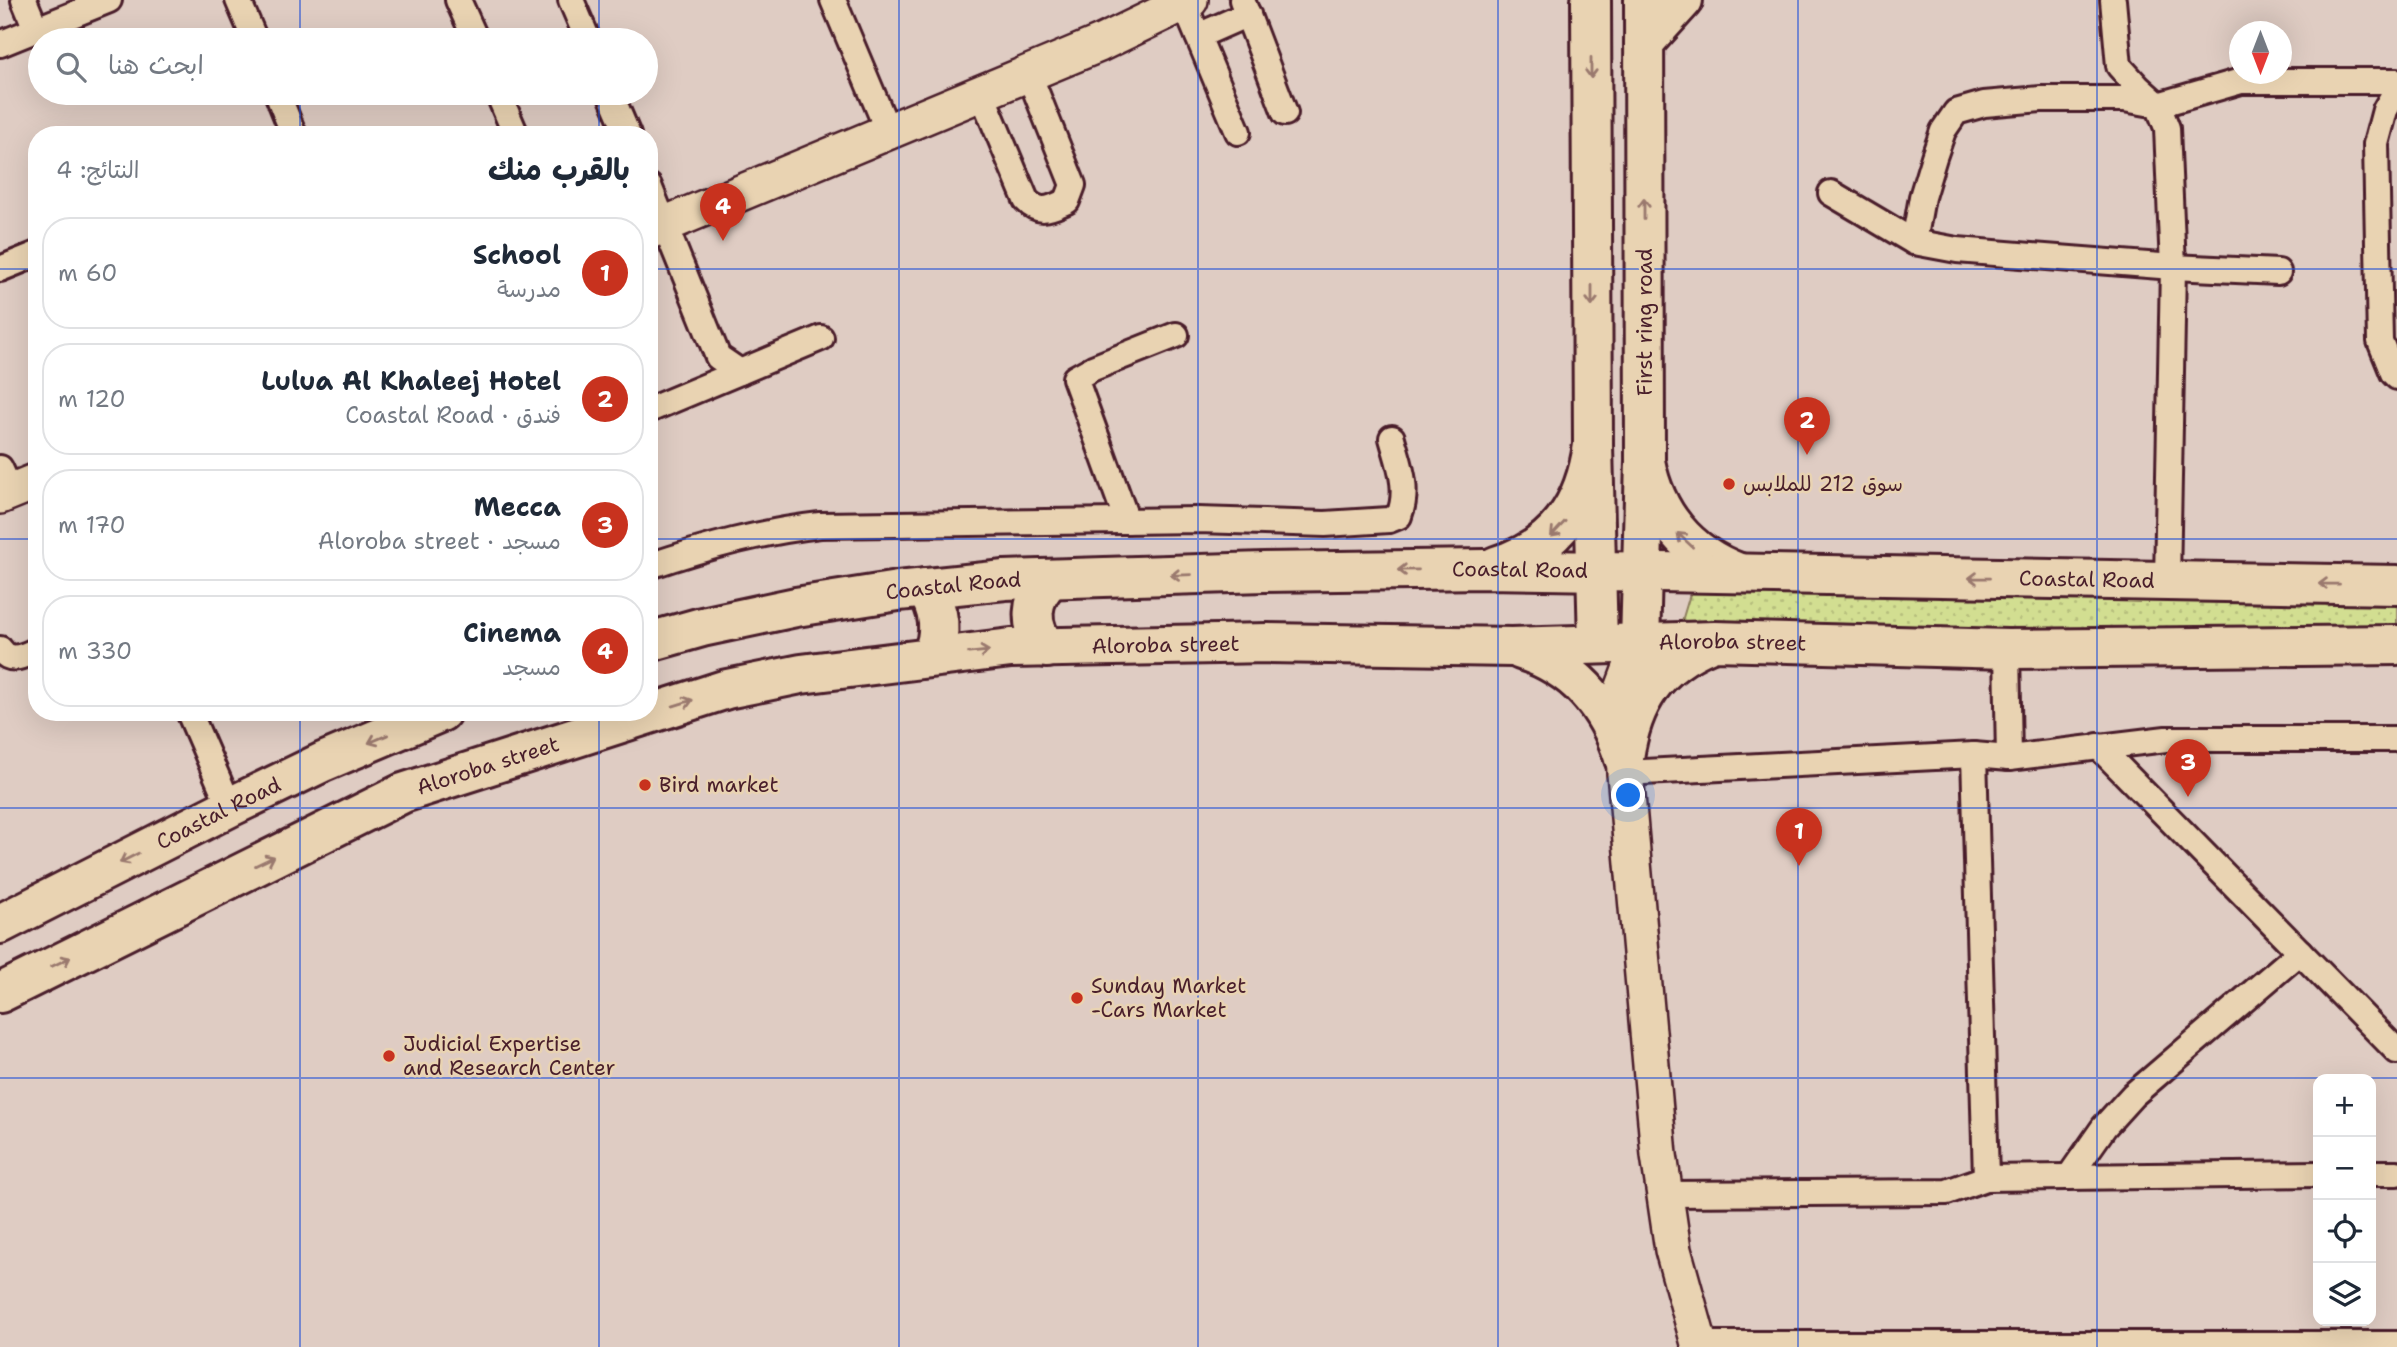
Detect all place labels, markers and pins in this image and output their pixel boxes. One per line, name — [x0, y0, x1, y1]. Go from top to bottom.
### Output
pin: 4 — [700, 183, 746, 241]
pin: 2 — [1784, 397, 1830, 455]
place label: سوق 212 للملابس — [1743, 470, 1903, 498]
marker: سوق 212 للملابس — [1721, 476, 1737, 492]
pin: 3 — [2165, 739, 2211, 797]
place label: Bird market — [659, 771, 779, 799]
marker: Bird market — [637, 777, 653, 793]
pin: 1 — [1776, 808, 1822, 866]
place label: Sunday Market -Cars Market — [1091, 972, 1247, 1024]
marker: Sunday Market -Cars Market — [1069, 990, 1085, 1006]
place label: Judicial Expertise and Research Center — [403, 1030, 615, 1082]
marker: Judicial Expertise and Research Center — [381, 1048, 397, 1064]

